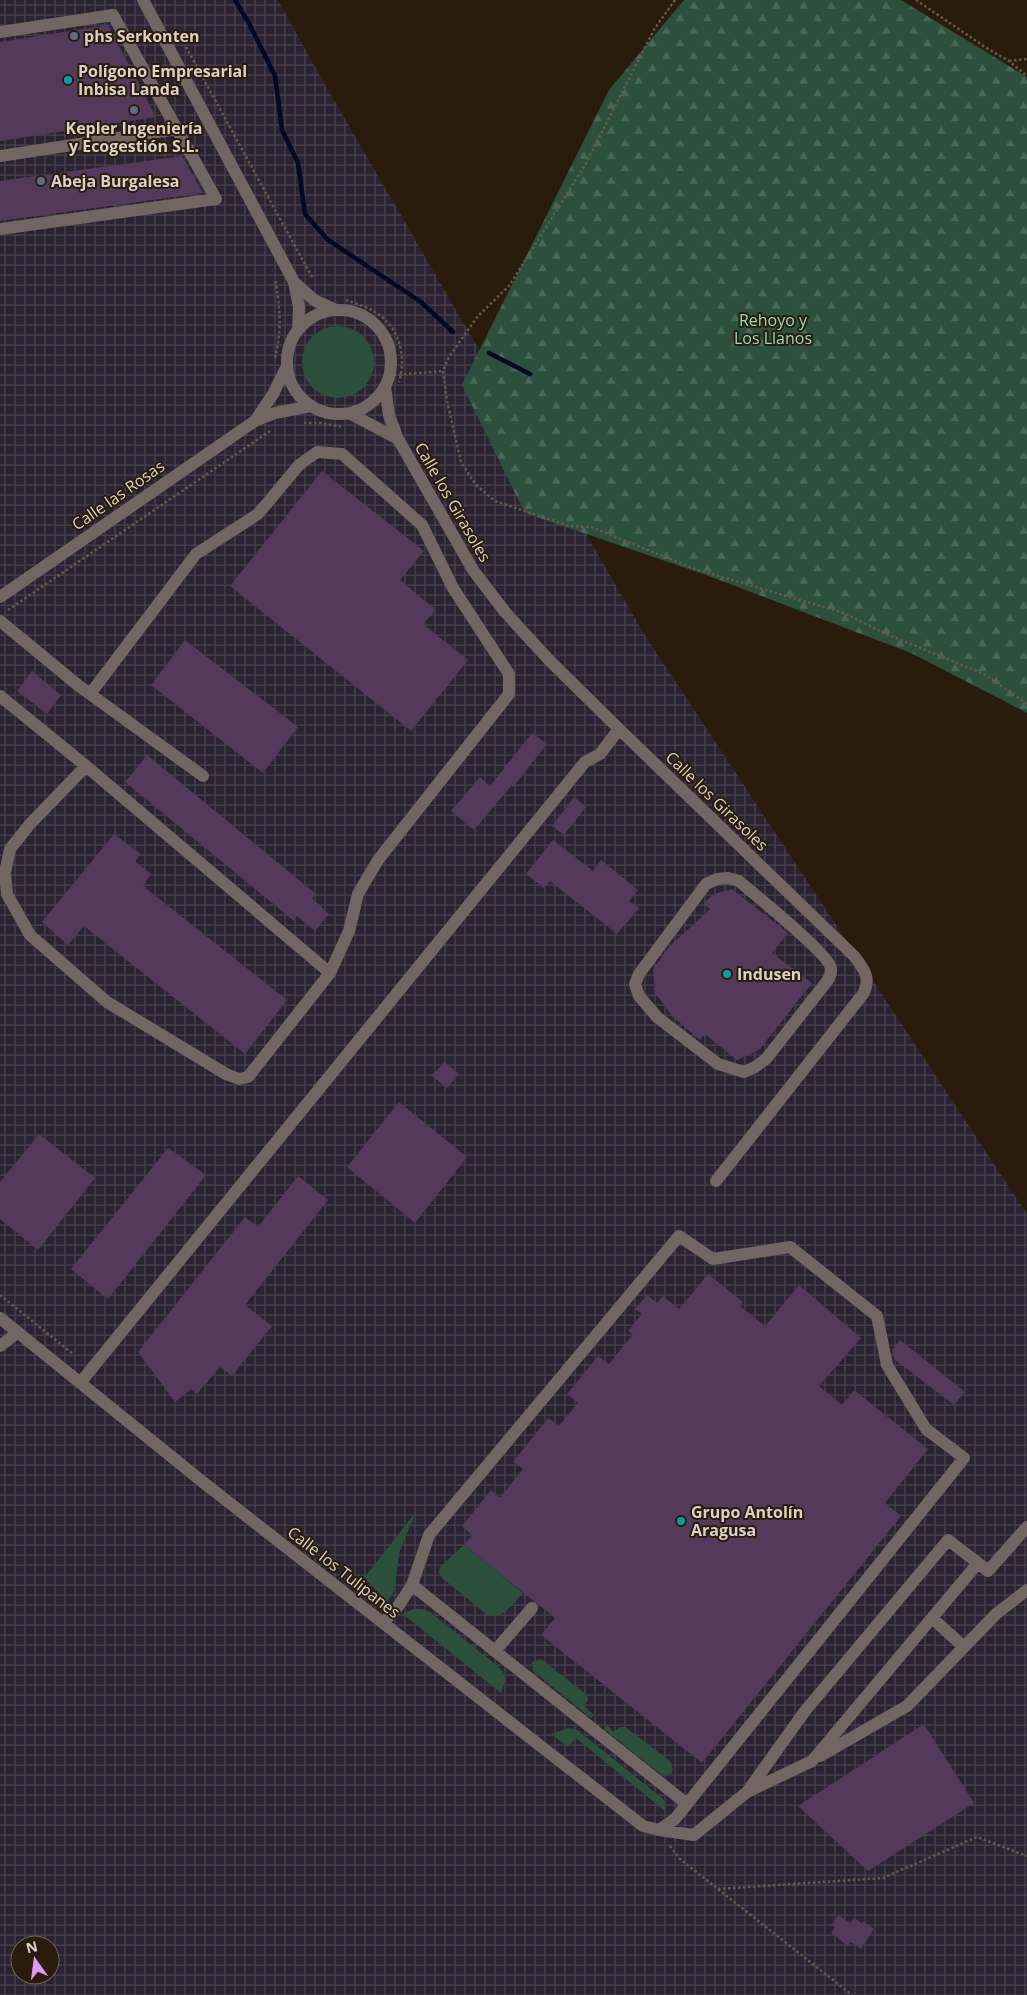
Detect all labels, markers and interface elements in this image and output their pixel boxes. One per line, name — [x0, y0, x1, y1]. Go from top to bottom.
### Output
place label: phs Serkonten — [84, 25, 200, 47]
marker: phs Serkonten — [68, 30, 80, 42]
place label: Polígono Empresarial Inbisa Landa — [78, 60, 247, 100]
marker: Polígono Empresarial Inbisa Landa — [62, 74, 74, 86]
marker: Kepler Ingeniería y Ecogestión S.L. — [128, 104, 140, 116]
place label: Kepler Ingeniería y Ecogestión S.L. — [66, 117, 202, 157]
place label: Abeja Burgalesa — [51, 170, 180, 192]
marker: Abeja Burgalesa — [35, 175, 47, 187]
park label: Rehoyo y Los Llanos — [734, 309, 812, 349]
street label: Calle los Girasoles — [410, 438, 496, 566]
street label: Calle las Rosas — [67, 455, 169, 535]
street label: Calle los Girasoles — [661, 746, 773, 856]
place label: Indusen — [737, 963, 801, 985]
marker: Indusen — [721, 968, 733, 980]
place label: Grupo Antolín Aragusa — [691, 1501, 803, 1541]
marker: Grupo Antolín Aragusa — [675, 1515, 687, 1527]
street label: Calle los Tulipanes — [283, 1521, 405, 1623]
north arrow — [10, 1935, 60, 1985]
text: N — [24, 1936, 40, 1957]

